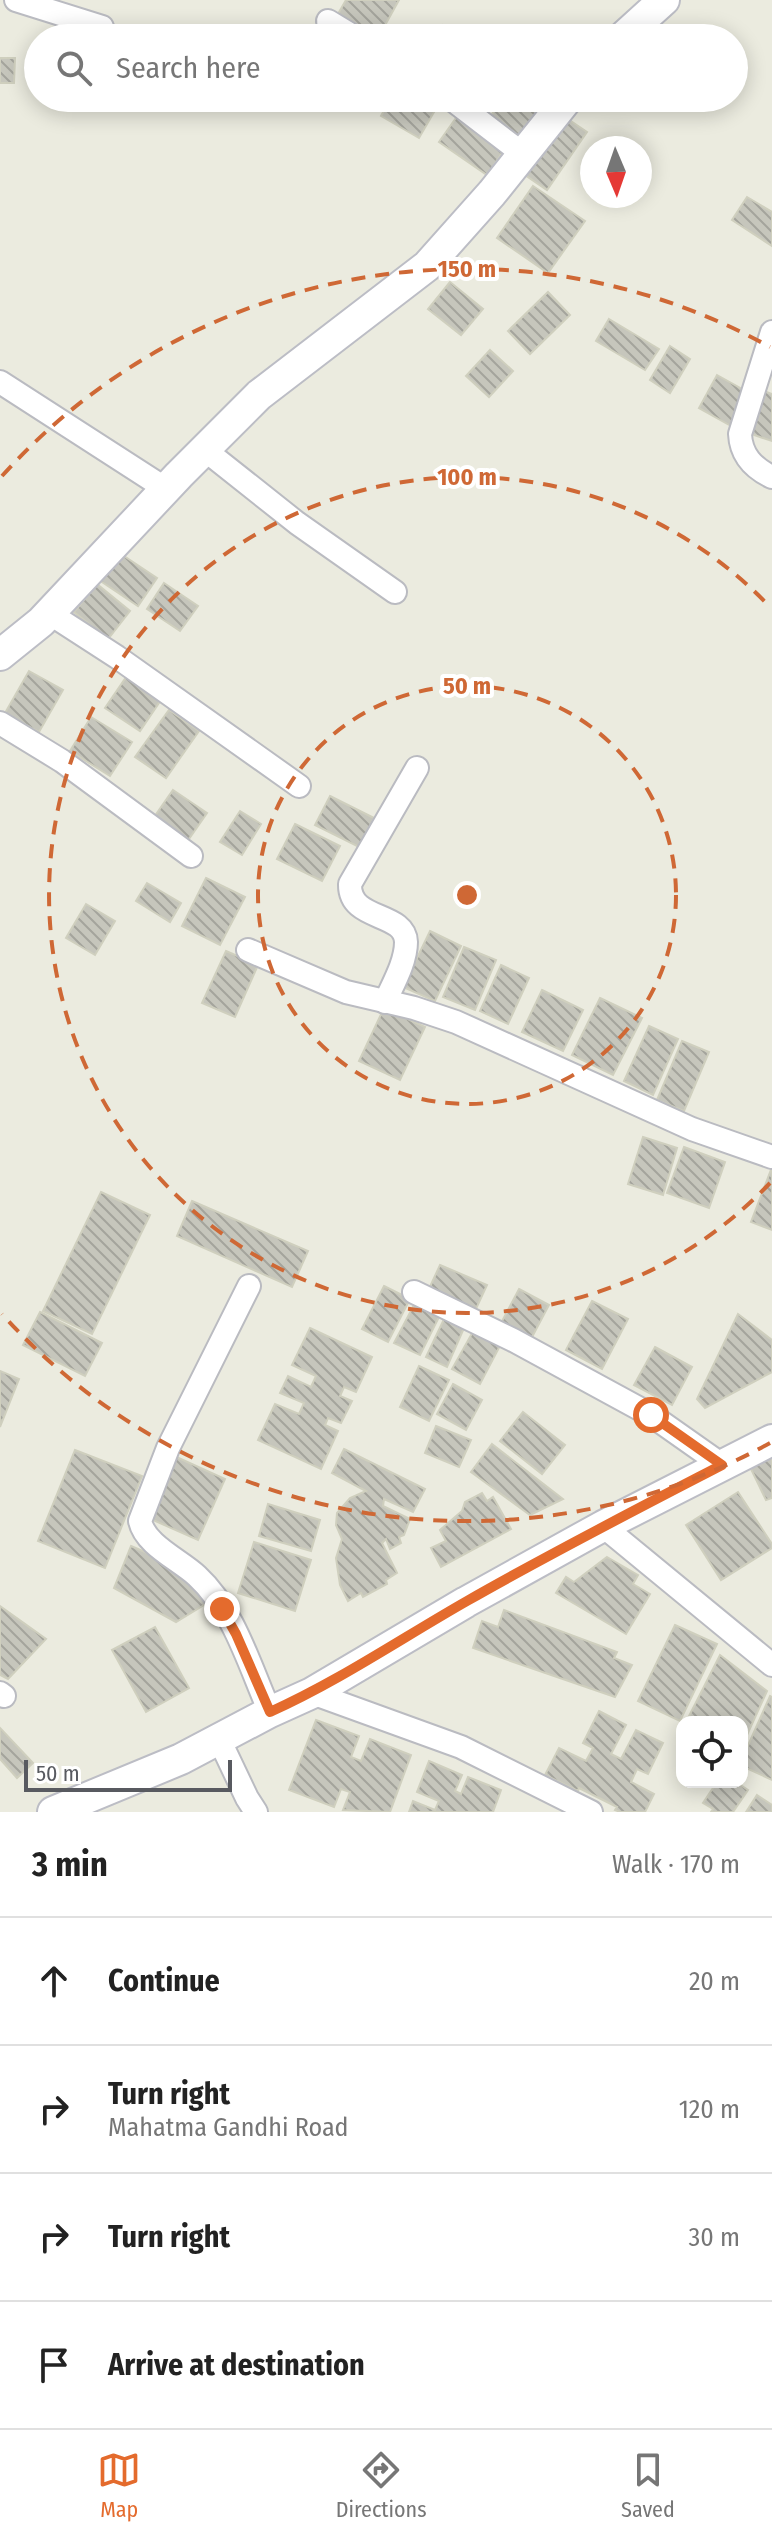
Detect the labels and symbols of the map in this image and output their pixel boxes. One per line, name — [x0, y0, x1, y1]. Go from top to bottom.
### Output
north arrow — [580, 136, 652, 208]
text: 150 m — [438, 255, 496, 283]
text: 100 m — [437, 463, 497, 491]
text: 50 m — [443, 672, 491, 700]
centre of rings — [453, 881, 481, 909]
route start — [633, 1397, 669, 1433]
route end — [204, 1591, 240, 1627]
scale bar — [24, 1756, 232, 1792]

